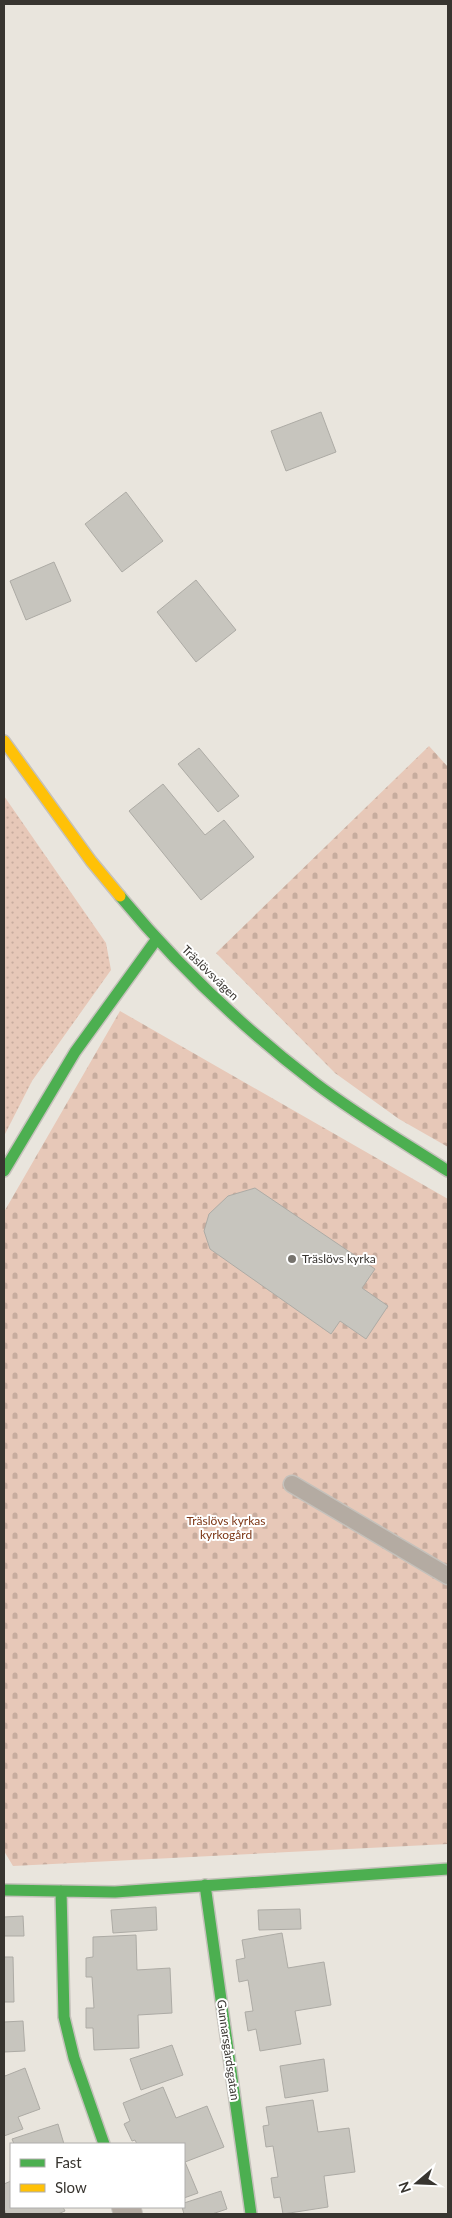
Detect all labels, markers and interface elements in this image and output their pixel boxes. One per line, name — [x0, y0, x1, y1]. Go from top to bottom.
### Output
street label: Träslövsvägen — [179, 942, 242, 1003]
place label: Träslövs kyrka — [302, 1251, 376, 1266]
marker: Träslövs kyrka — [286, 1253, 298, 1265]
park label: Träslövs kyrkas kyrkogård — [187, 1513, 265, 1542]
street label: Gunnarsgårdsgatan — [214, 1999, 243, 2101]
legend — [10, 2143, 185, 2208]
text: Fast — [55, 2153, 82, 2171]
north arrow — [392, 2158, 442, 2208]
text: Slow — [55, 2178, 87, 2196]
text: N — [394, 2180, 414, 2195]

